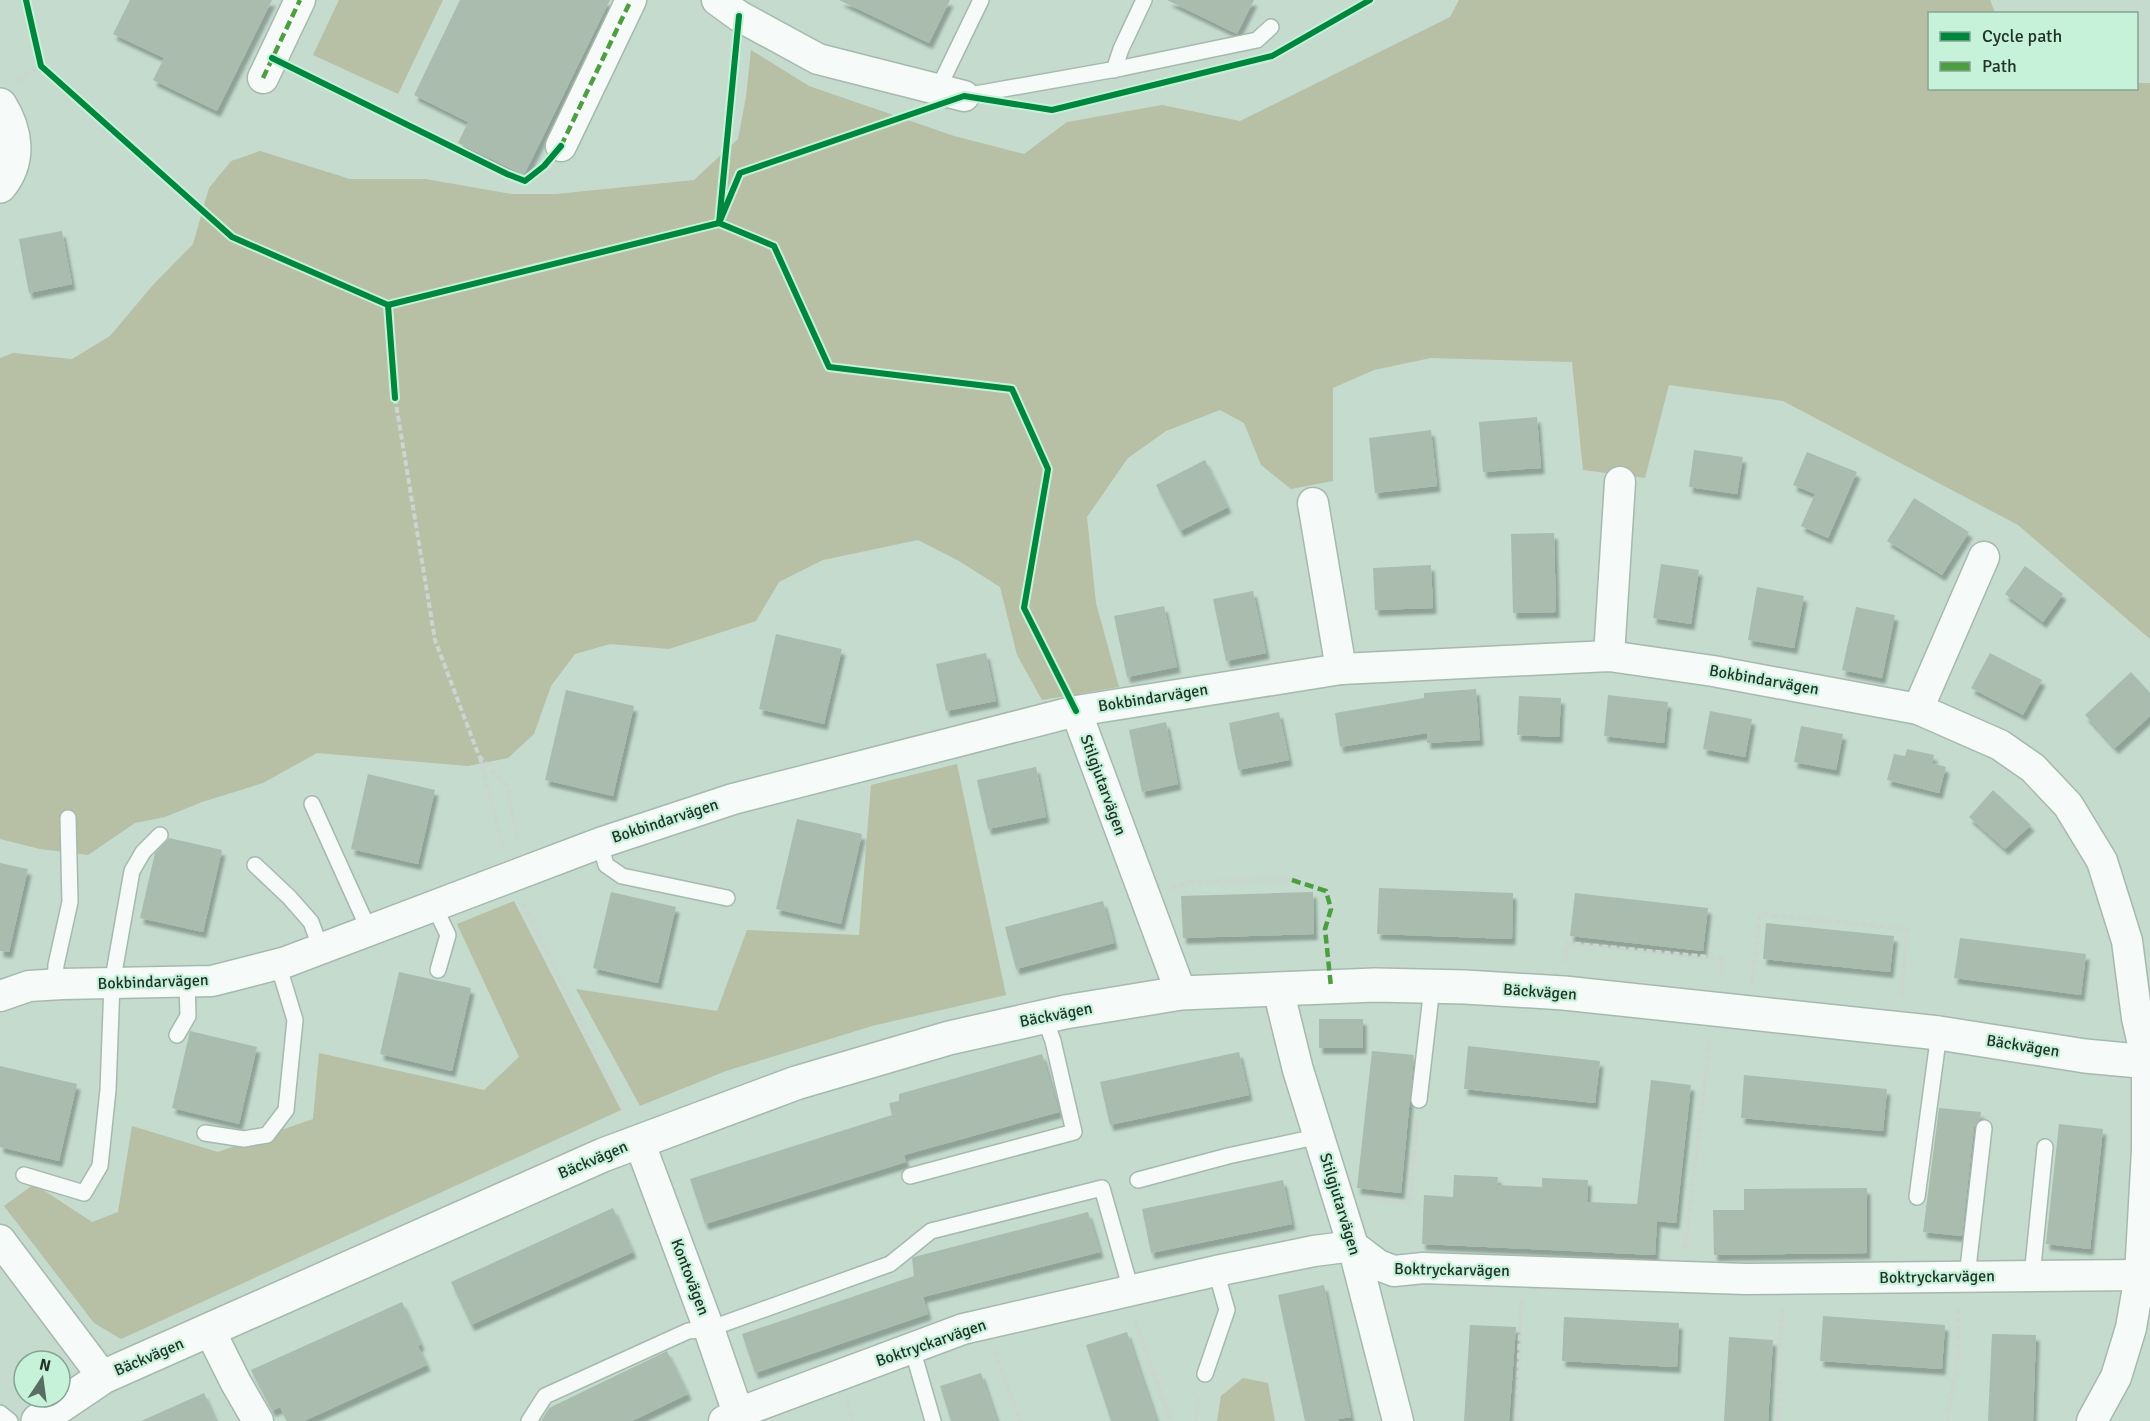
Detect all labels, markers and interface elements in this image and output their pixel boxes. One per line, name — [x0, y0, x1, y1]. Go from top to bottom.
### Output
legend — [1928, 12, 2138, 90]
text: Cycle path — [1982, 25, 2062, 47]
text: Path — [1982, 55, 2017, 77]
street label: Bokbindarvägen — [1708, 661, 1820, 699]
street label: Bokbindarvägen — [1097, 679, 1209, 717]
street label: Stilgjutarvägen — [1076, 732, 1130, 838]
street label: Bokbindarvägen — [609, 794, 721, 848]
street label: Bokbindarvägen — [97, 970, 209, 994]
street label: Bäckvägen — [1503, 979, 1577, 1005]
street label: Bäckvägen — [1018, 998, 1094, 1032]
street label: Bäckvägen — [1985, 1030, 2061, 1062]
street label: Bäckvägen — [555, 1136, 631, 1184]
street label: Stilgjutarvägen — [1315, 1151, 1365, 1257]
street label: Kontovägen — [666, 1236, 714, 1318]
street label: Boktryckarvägen — [1394, 1259, 1510, 1281]
street label: Boktryckarvägen — [1879, 1266, 1995, 1288]
street label: Boktryckarvägen — [873, 1315, 989, 1371]
street label: Bäckvägen — [111, 1333, 187, 1381]
north arrow — [12, 1349, 72, 1409]
text: N — [37, 1354, 53, 1376]

